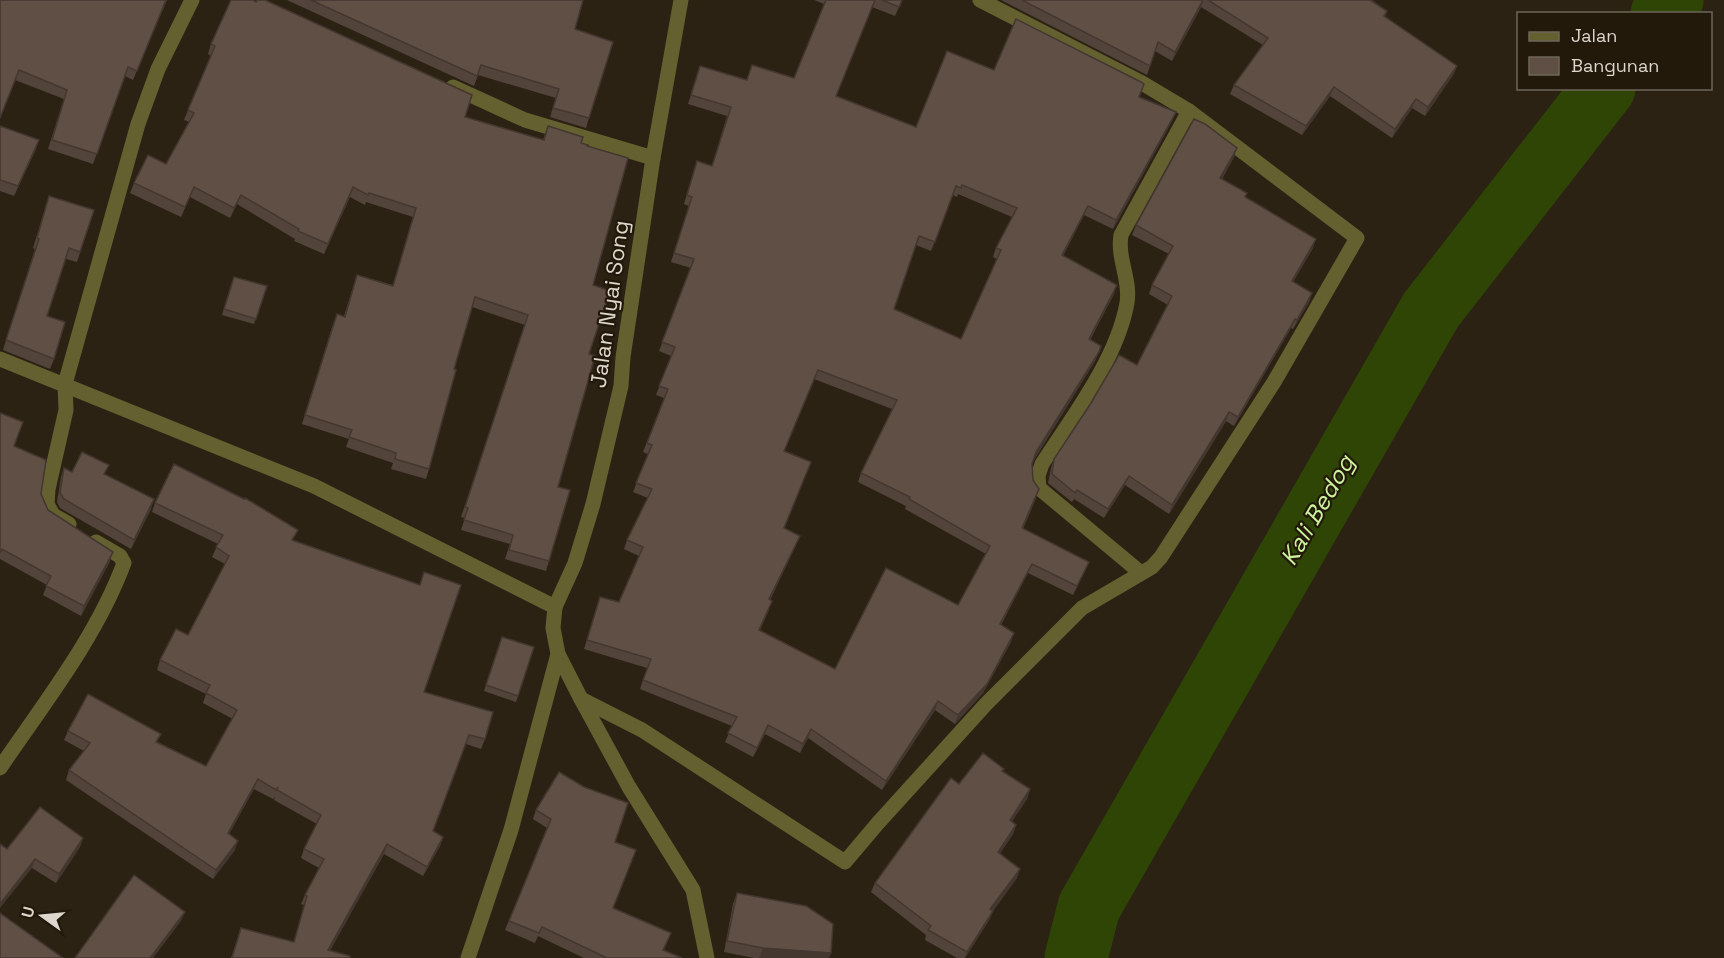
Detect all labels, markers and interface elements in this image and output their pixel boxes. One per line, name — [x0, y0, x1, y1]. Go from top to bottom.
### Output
legend — [1517, 12, 1712, 90]
text: Jalan — [1571, 24, 1617, 47]
text: Bangunan — [1571, 54, 1659, 77]
street label: Jalan Nyai Song — [583, 218, 635, 390]
water label: Kali Bedog — [1273, 448, 1362, 571]
north arrow — [12, 886, 72, 946]
text: U — [16, 904, 40, 920]

